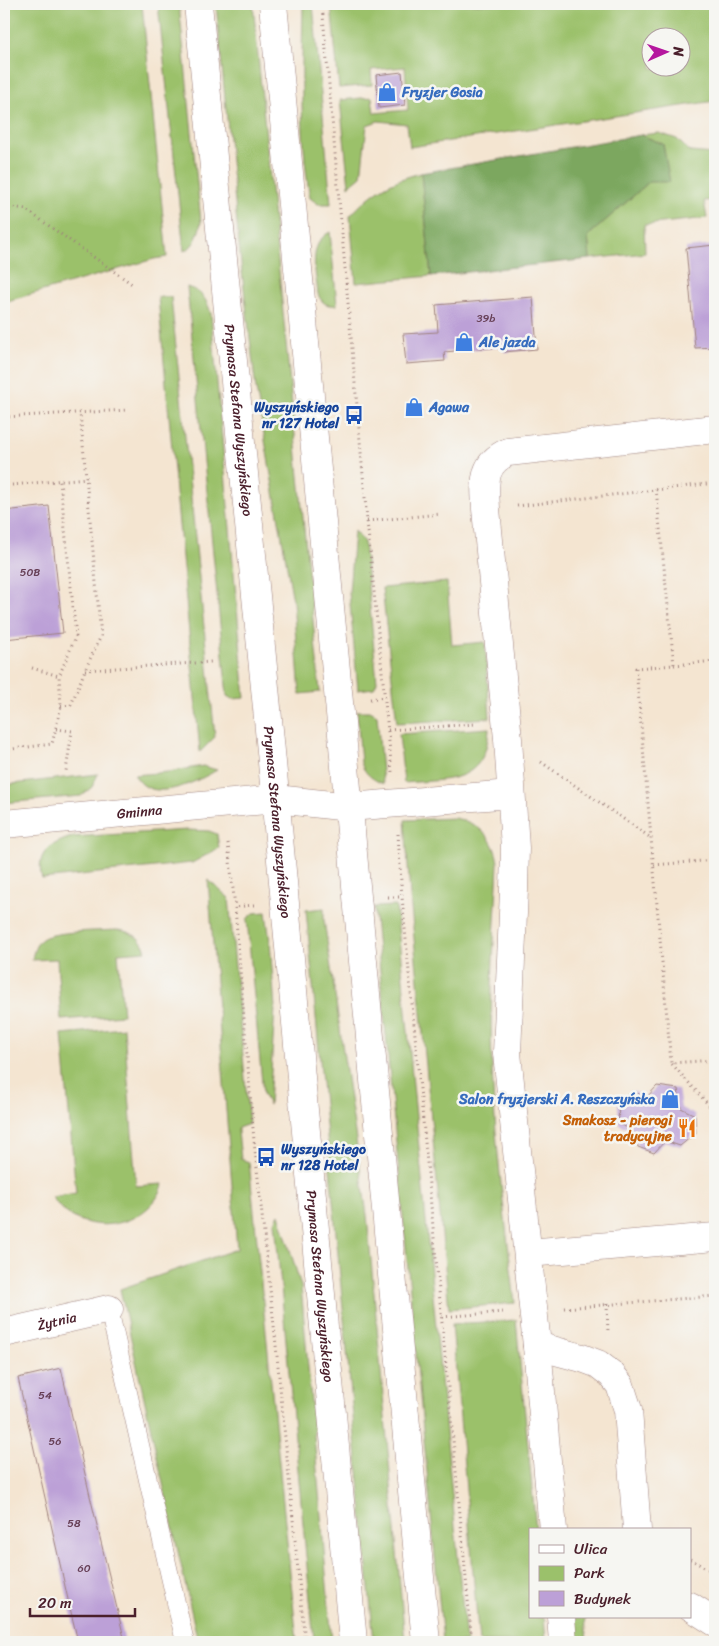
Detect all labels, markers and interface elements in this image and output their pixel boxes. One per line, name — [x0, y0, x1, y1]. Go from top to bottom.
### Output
north arrow — [642, 28, 692, 78]
text: N — [666, 45, 691, 57]
place label: Fryzjer Gosia — [401, 80, 483, 105]
shop icon: Fryzjer Gosia — [376, 81, 398, 103]
house number: 39b — [477, 309, 495, 328]
street label: Prymasa Stefana Wyszyńskiego — [216, 323, 260, 517]
place label: Ale jazda — [478, 330, 537, 355]
shop icon: Ale jazda — [453, 331, 475, 353]
place label: Wyszyńskiego nr 127 Hotel — [254, 395, 340, 436]
place label: Agawa — [428, 395, 470, 420]
shop icon: Agawa — [403, 396, 425, 418]
bus stop icon: Wyszyńskiego nr 127 Hotel — [343, 404, 365, 426]
house number: 50B — [20, 563, 40, 582]
street label: Prymasa Stefana Wyszyńskiego — [256, 725, 298, 920]
street label: Gminna — [116, 797, 164, 827]
place label: Salon fryzjerski A. Reszczyńska — [458, 1087, 655, 1112]
shop icon: Salon fryzjerski A. Reszczyńska — [659, 1088, 681, 1110]
place label: Smakosz - pierogi tradycyjne — [562, 1108, 673, 1149]
restaurant icon: Smakosz - pierogi tradycyjne — [676, 1117, 698, 1139]
place label: Wyszyńskiego nr 128 Hotel — [280, 1137, 366, 1178]
bus stop icon: Wyszyńskiego nr 128 Hotel — [255, 1146, 277, 1168]
street label: Prymasa Stefana Wyszyńskiego — [298, 1189, 341, 1384]
street label: Żytnia — [35, 1305, 80, 1338]
house number: 54 — [38, 1386, 52, 1405]
house number: 56 — [49, 1432, 61, 1451]
house number: 58 — [67, 1514, 81, 1533]
legend — [529, 1528, 692, 1618]
text: Ulica — [574, 1536, 608, 1562]
house number: 60 — [77, 1559, 91, 1578]
text: Park — [574, 1560, 605, 1586]
scale bar — [30, 1586, 135, 1618]
text: Budynek — [574, 1586, 632, 1612]
text: 20 m — [38, 1590, 72, 1616]

